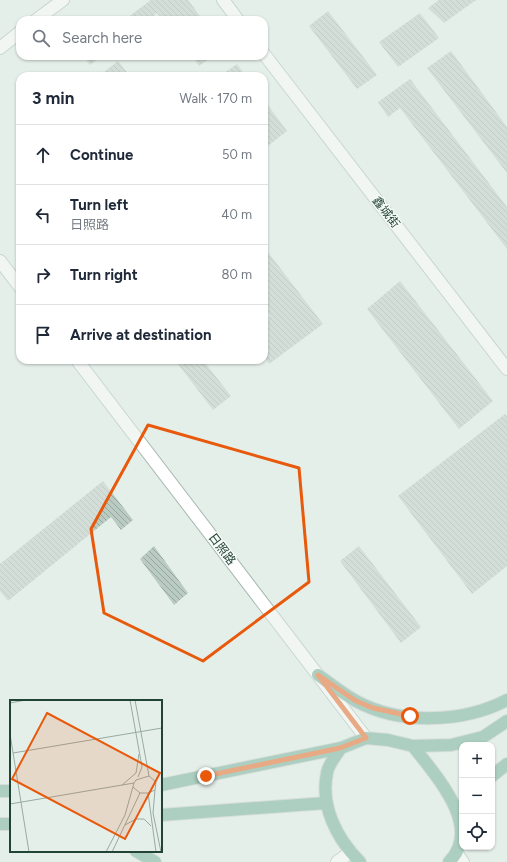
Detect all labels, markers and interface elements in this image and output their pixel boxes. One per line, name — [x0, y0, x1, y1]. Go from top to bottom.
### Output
search box — [16, 16, 268, 60]
icon: search — [30, 27, 52, 49]
text: Search here — [62, 29, 142, 47]
text: 3 min — [32, 88, 74, 108]
text: Walk · 170 m — [180, 91, 252, 106]
icon: ahead — [32, 144, 54, 166]
text: Continue — [70, 146, 133, 164]
text: 50 m — [222, 147, 252, 162]
street label: 鑫城街 — [369, 194, 403, 230]
text: Turn left — [70, 196, 128, 214]
icon: left — [32, 204, 54, 226]
text: 40 m — [221, 207, 252, 222]
text: 日照路 — [70, 217, 109, 232]
icon: right — [32, 264, 54, 286]
text: Turn right — [70, 266, 138, 284]
text: 80 m — [221, 267, 252, 282]
icon: arrive — [32, 324, 54, 346]
text: Arrive at destination — [70, 326, 211, 344]
street label: 日照路 — [206, 530, 238, 568]
inset map — [10, 700, 162, 852]
route start — [401, 707, 419, 725]
map controls — [459, 742, 495, 850]
button: + — [459, 742, 495, 778]
route end — [197, 767, 215, 785]
button: − — [459, 778, 495, 814]
button: locate — [459, 814, 495, 850]

